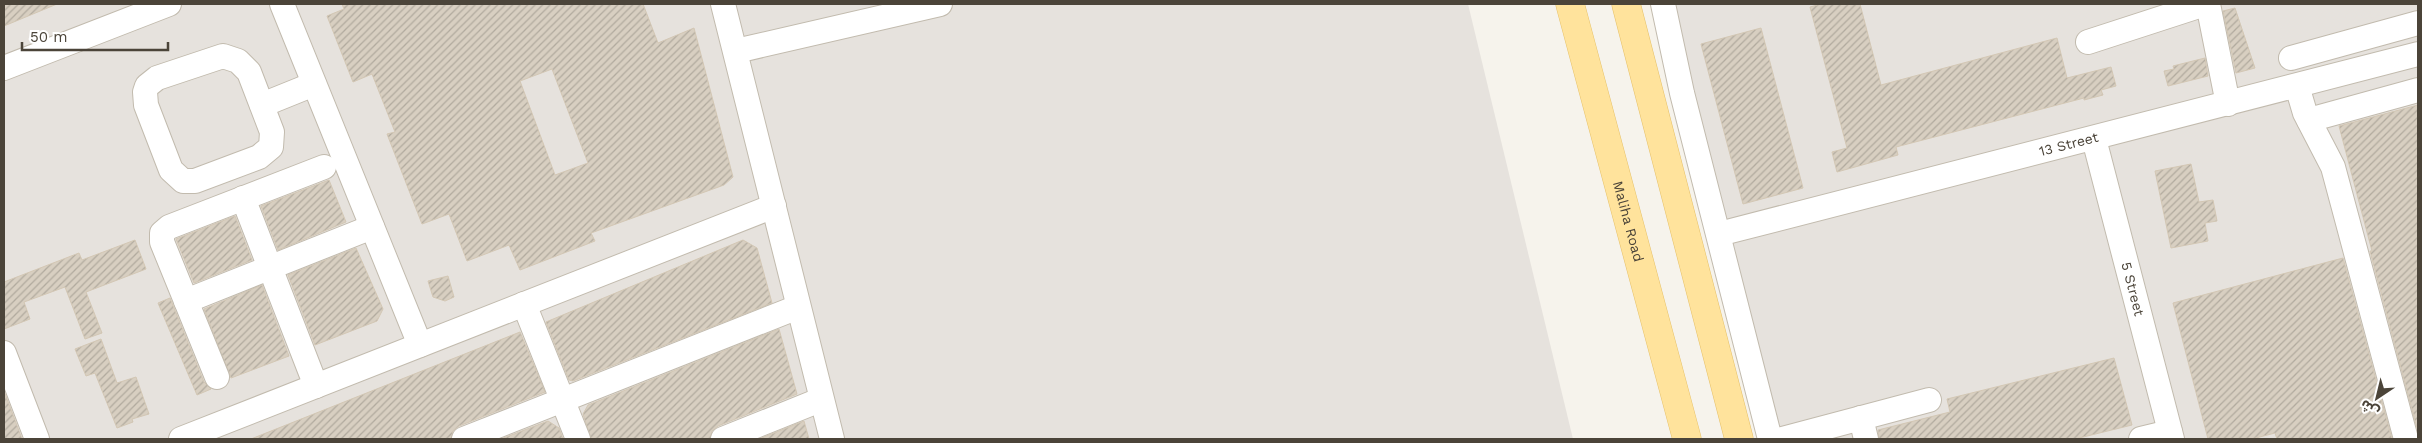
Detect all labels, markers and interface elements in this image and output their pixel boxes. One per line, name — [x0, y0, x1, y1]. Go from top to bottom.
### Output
scale bar — [22, 20, 169, 52]
text: 50 m — [30, 28, 67, 46]
street label: 13 Street — [2037, 129, 2100, 159]
street label: Maliha Road — [1610, 179, 1647, 263]
street label: 5 Street — [2118, 260, 2148, 318]
north arrow — [2352, 373, 2402, 423]
text: ش — [2357, 397, 2382, 421]

